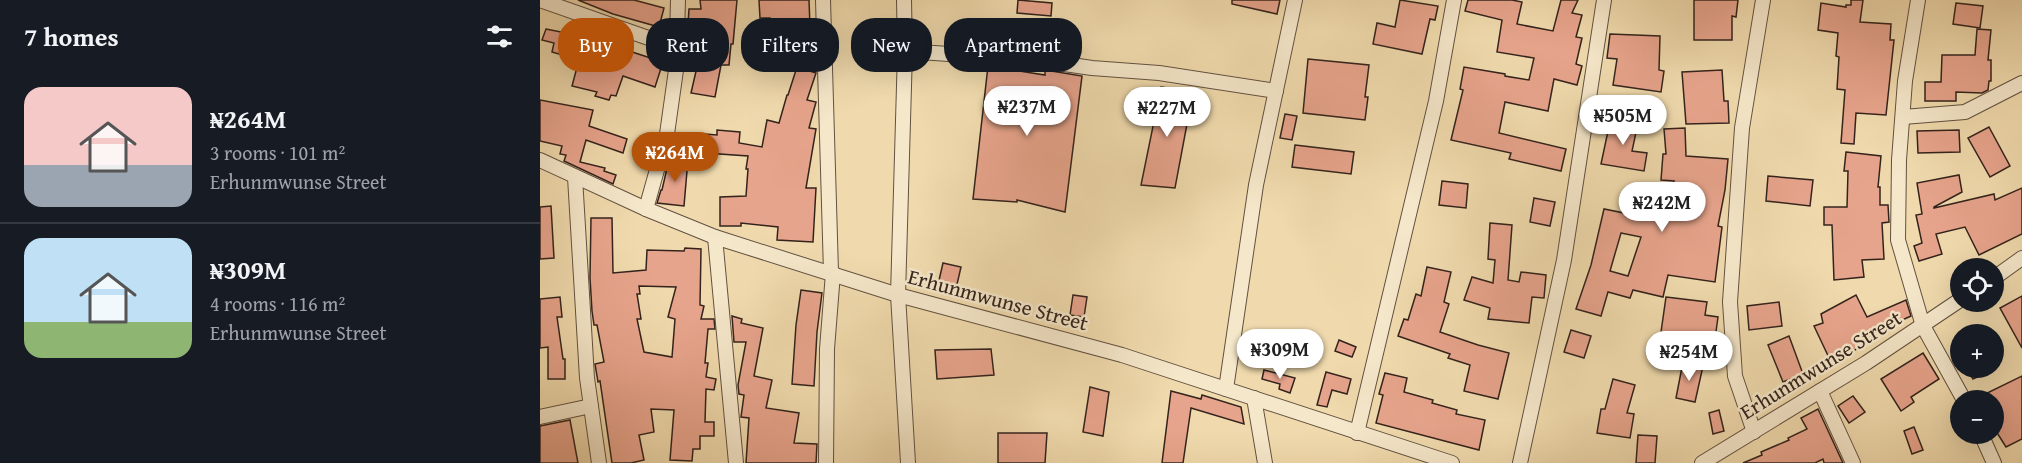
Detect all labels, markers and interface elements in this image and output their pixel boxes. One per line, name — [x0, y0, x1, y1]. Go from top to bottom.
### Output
text: 7 homes — [24, 17, 119, 56]
chip: Buy — [558, 18, 634, 72]
chip: Rent — [646, 18, 729, 72]
chip: Filters — [741, 18, 839, 72]
chip: New — [851, 18, 932, 72]
chip: Apartment — [944, 18, 1082, 72]
icon: filters — [483, 20, 516, 53]
pin: ₦237M — [985, 86, 1069, 137]
pin: ₦227M — [1125, 87, 1209, 138]
text: ₦237M — [998, 91, 1056, 120]
text: ₦227M — [1138, 92, 1196, 121]
pin: ₦505M — [1581, 95, 1665, 146]
text: ₦264M — [210, 99, 286, 138]
text: ₦505M — [1594, 100, 1652, 129]
icon: home — [72, 111, 144, 183]
pin: ₦264M — [633, 132, 717, 183]
text: ₦264M — [646, 137, 704, 166]
text: 3 rooms · 101 m² — [210, 138, 345, 167]
text: Erhunmwunse Street — [210, 167, 387, 196]
pin: ₦242M — [1620, 182, 1704, 233]
text: ₦242M — [1633, 187, 1691, 216]
text: ₦309M — [210, 250, 286, 289]
map controls — [1950, 258, 2004, 444]
button: locate — [1950, 258, 2004, 312]
street label: Erhunmwunse Street — [905, 261, 1092, 339]
icon: home — [72, 262, 144, 334]
text: 4 rooms · 116 m² — [210, 289, 345, 318]
street label: Erhunmwunse Street — [1734, 302, 1908, 427]
text: Erhunmwunse Street — [210, 318, 387, 347]
button: + — [1950, 324, 2004, 378]
pin: ₦309M — [1238, 329, 1322, 380]
pin: ₦254M — [1647, 331, 1731, 382]
text: ₦309M — [1251, 334, 1309, 363]
text: ₦254M — [1660, 336, 1718, 365]
button: − — [1950, 390, 2004, 444]

